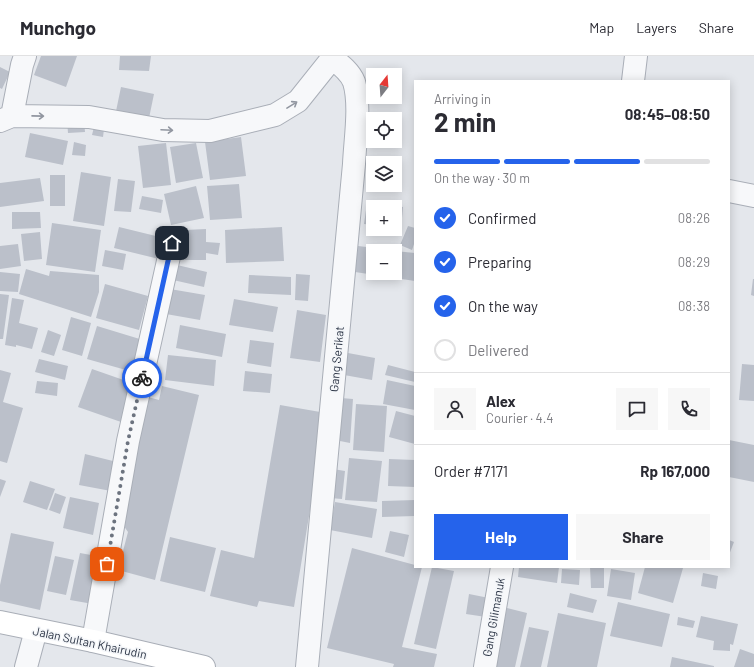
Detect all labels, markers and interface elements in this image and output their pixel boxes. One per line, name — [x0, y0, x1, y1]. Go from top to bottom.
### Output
text: Munchgo — [20, 16, 96, 39]
text: Map — [589, 19, 614, 36]
text: Layers — [636, 19, 677, 36]
text: Share — [699, 19, 734, 36]
north arrow — [366, 68, 402, 104]
map controls — [366, 68, 402, 280]
text: Arriving in — [434, 91, 491, 107]
one-way arrow — [286, 100, 298, 108]
text: 08:45–08:50 — [625, 105, 710, 123]
text: 2 min — [434, 106, 496, 137]
one-way arrow — [31, 112, 44, 120]
button: locate — [366, 112, 402, 148]
one-way arrow — [160, 126, 173, 134]
button: layers — [366, 156, 402, 192]
text: On the way · 30 m — [434, 170, 530, 186]
button: + — [366, 200, 402, 236]
icon: check — [434, 207, 456, 229]
text: Confirmed — [468, 209, 536, 227]
text: 08:26 — [678, 210, 710, 226]
pin — [155, 226, 189, 260]
icon: home — [161, 232, 183, 254]
button: − — [366, 244, 402, 280]
icon: check — [434, 251, 456, 273]
text: Preparing — [468, 253, 532, 271]
text: 08:29 — [678, 254, 710, 270]
icon: check — [434, 295, 456, 317]
text: On the way — [468, 297, 538, 315]
text: 08:38 — [678, 298, 710, 314]
street label: Gang Serikat — [326, 326, 346, 392]
text: Delivered — [468, 341, 529, 359]
courier — [122, 358, 162, 398]
icon: bike — [131, 367, 153, 389]
button: person — [434, 388, 476, 430]
button: chat — [616, 388, 658, 430]
button: phone — [668, 388, 710, 430]
text: Alex — [486, 392, 516, 410]
text: Courier · 4.4 — [486, 410, 554, 426]
text: Order #7171 — [434, 462, 508, 480]
text: Rp 167,000 — [640, 462, 710, 480]
button: Help — [434, 514, 568, 560]
button: Share — [576, 514, 710, 560]
pin — [90, 547, 124, 581]
icon: bag — [96, 553, 118, 575]
street label: Gang Gilimanuk — [479, 576, 507, 658]
street label: Jalan Sultan Khairudin — [32, 623, 148, 661]

